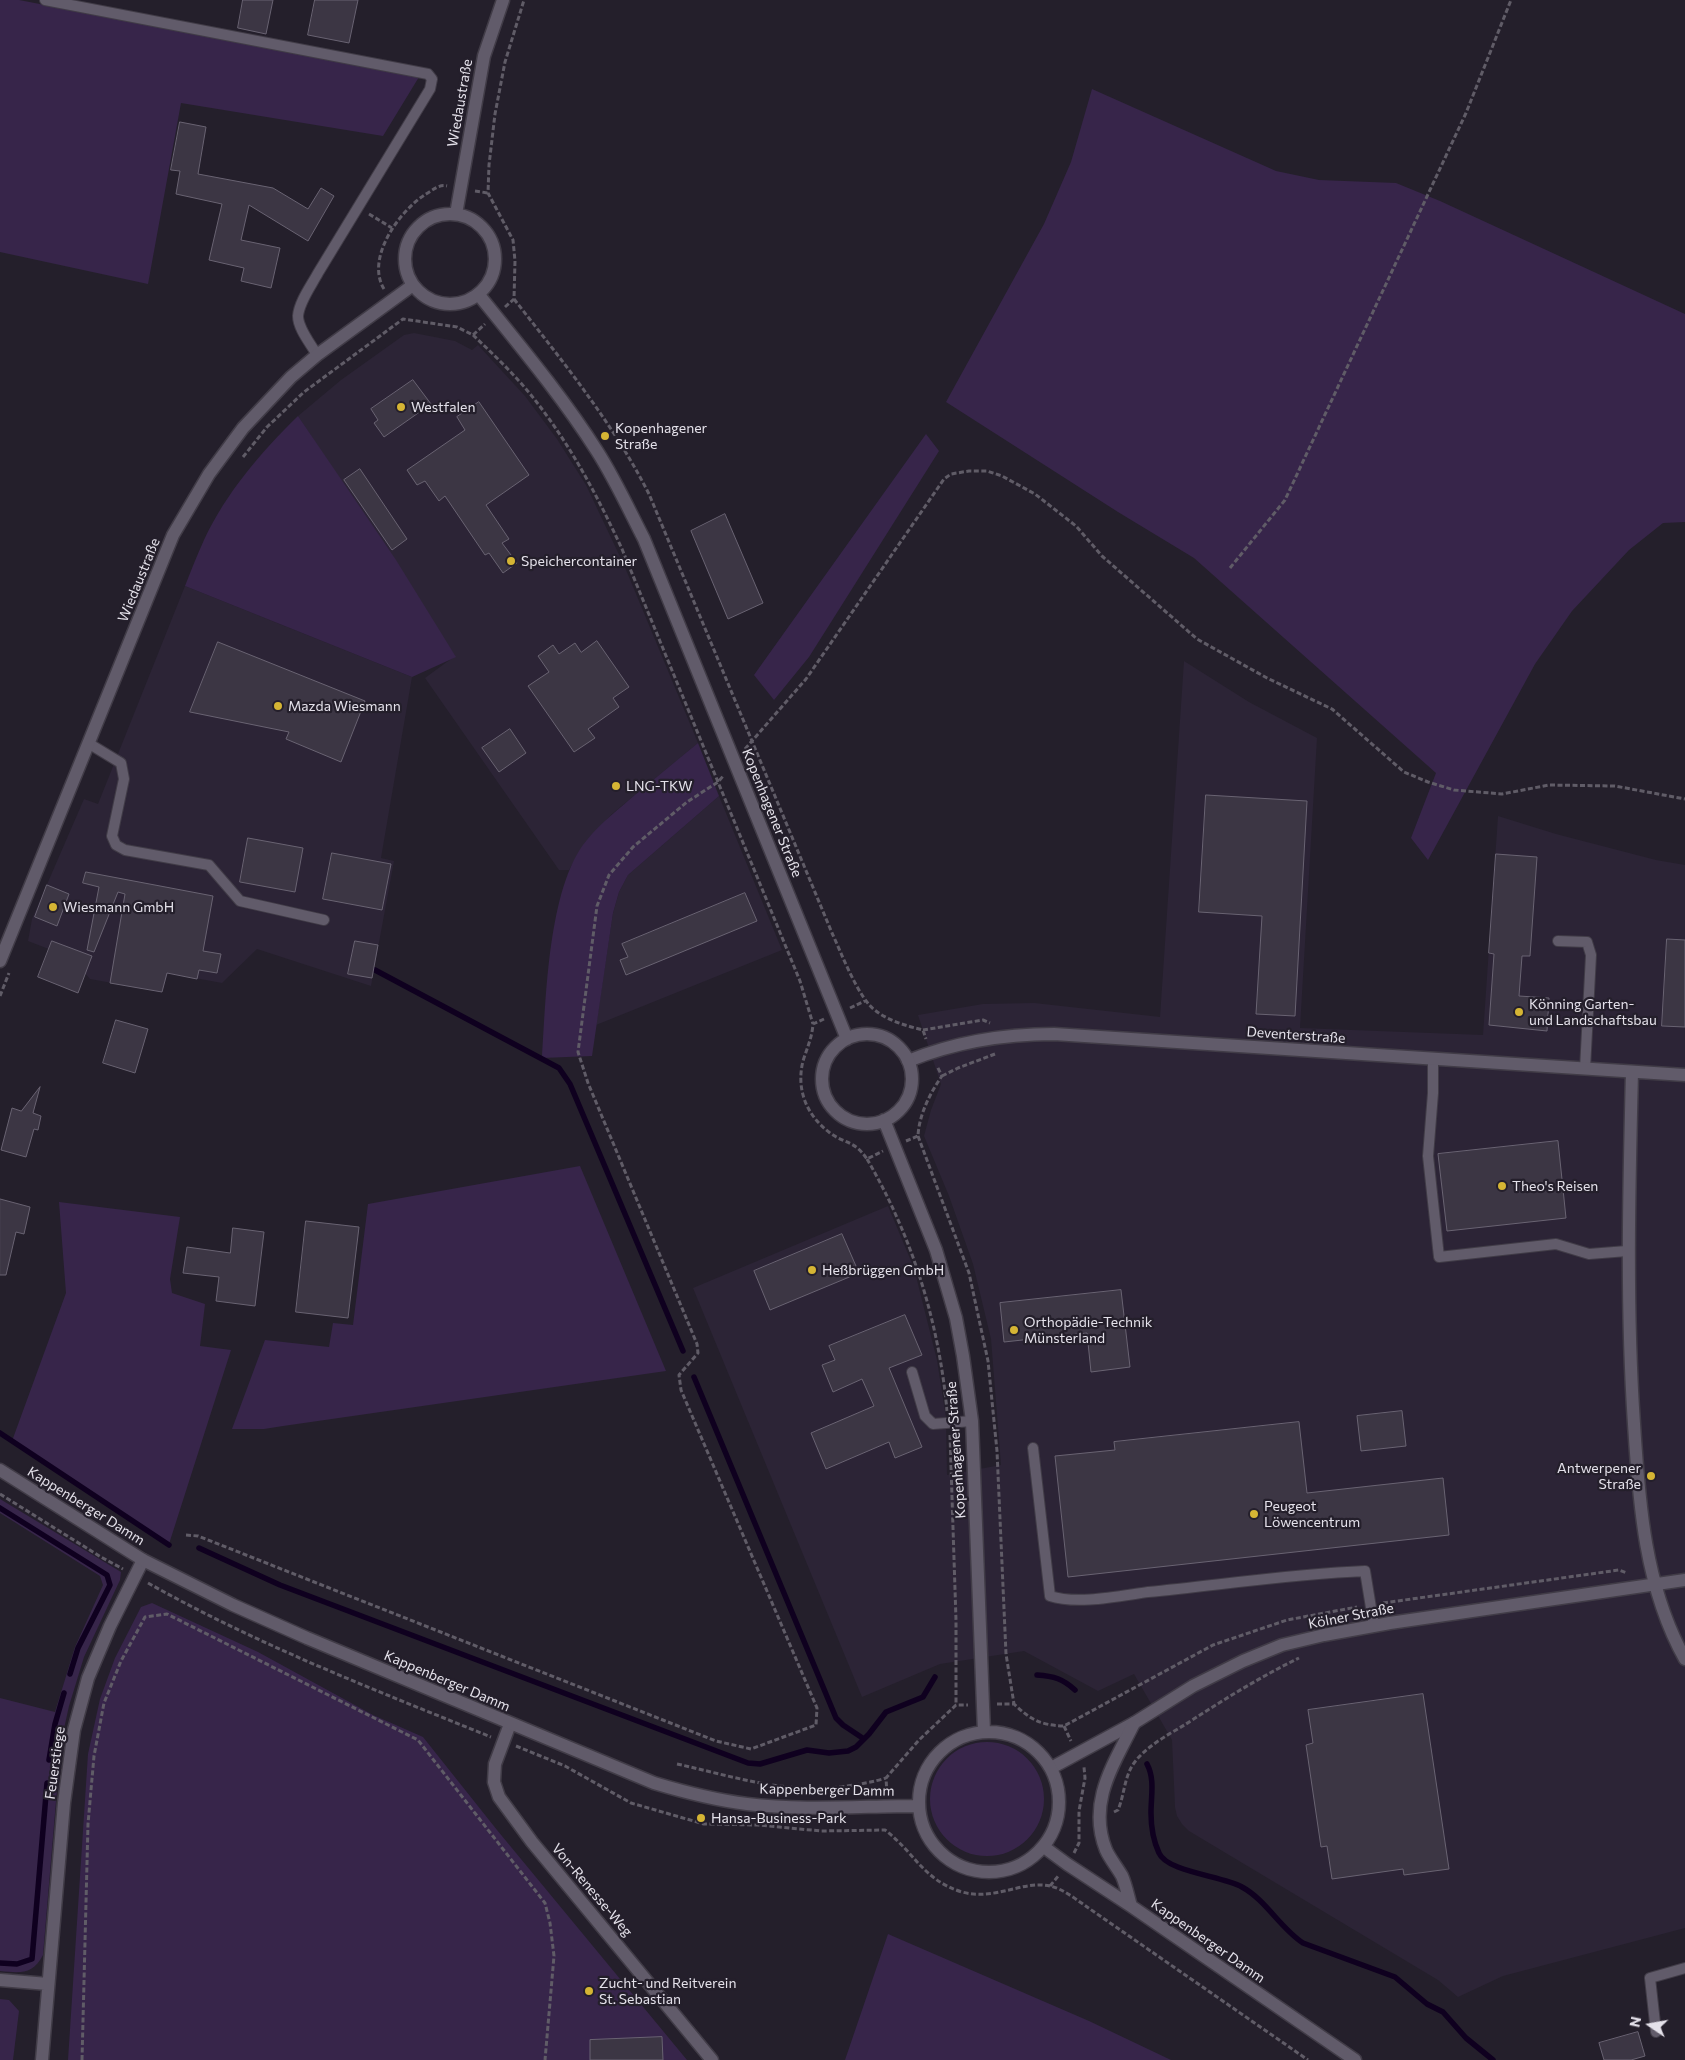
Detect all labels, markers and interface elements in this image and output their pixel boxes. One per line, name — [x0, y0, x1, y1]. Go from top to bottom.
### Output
street label: Wiedaustraße — [444, 58, 476, 148]
place label: Westfalen — [411, 399, 475, 415]
marker: Westfalen — [395, 401, 407, 413]
place label: Kopenhagener Straße — [615, 420, 707, 452]
marker: Kopenhagener Straße — [599, 430, 611, 442]
street label: Wiedaustraße — [115, 535, 163, 625]
place label: Speichercontainer — [521, 553, 637, 569]
marker: Speichercontainer — [505, 555, 517, 567]
place label: Mazda Wiesmann — [288, 698, 401, 714]
marker: Mazda Wiesmann — [272, 700, 284, 712]
street label: Kopenhagener Straße — [739, 746, 805, 880]
place label: LNG-TKW — [626, 778, 693, 794]
marker: LNG-TKW — [610, 780, 622, 792]
place label: Wiesmann GmbH — [63, 899, 174, 915]
marker: Wiesmann GmbH — [47, 901, 59, 913]
place label: Könning Garten- und Landschaftsbau — [1529, 996, 1657, 1028]
marker: Könning Garten- und Landschaftsbau — [1513, 1006, 1525, 1018]
street label: Deventerstraße — [1246, 1023, 1346, 1047]
place label: Theo's Reisen — [1512, 1178, 1598, 1194]
marker: Theo's Reisen — [1496, 1180, 1508, 1192]
place label: Heßbrüggen GmbH — [822, 1262, 944, 1278]
marker: Heßbrüggen GmbH — [806, 1264, 818, 1276]
place label: Orthopädie-Technik Münsterland — [1024, 1314, 1152, 1346]
marker: Orthopädie-Technik Münsterland — [1008, 1324, 1020, 1336]
street label: Kopenhagener Straße — [943, 1381, 969, 1519]
place label: Antwerpener Straße — [1557, 1460, 1641, 1492]
street label: Kappenberger Damm — [24, 1463, 148, 1549]
marker: Antwerpener Straße — [1645, 1470, 1657, 1482]
place label: Peugeot Löwencentrum — [1264, 1498, 1360, 1530]
marker: Peugeot Löwencentrum — [1248, 1508, 1260, 1520]
street label: Kölner Straße — [1307, 1599, 1395, 1633]
street label: Kappenberger Damm — [382, 1647, 512, 1715]
street label: Feuerstiege — [42, 1725, 68, 1801]
street label: Kappenberger Damm — [759, 1780, 895, 1800]
place label: Hansa-Business-Park — [711, 1810, 847, 1826]
marker: Hansa-Business-Park — [695, 1812, 707, 1824]
street label: Von-Renesse-Weg — [548, 1840, 636, 1940]
street label: Kappenberger Damm — [1148, 1895, 1268, 1987]
place label: Zucht- und Reitverein St. Sebastian — [599, 1975, 736, 2008]
marker: Zucht- und Reitverein St. Sebastian — [583, 1985, 595, 1997]
north arrow — [1625, 2000, 1675, 2050]
text: N — [1625, 2015, 1644, 2029]

